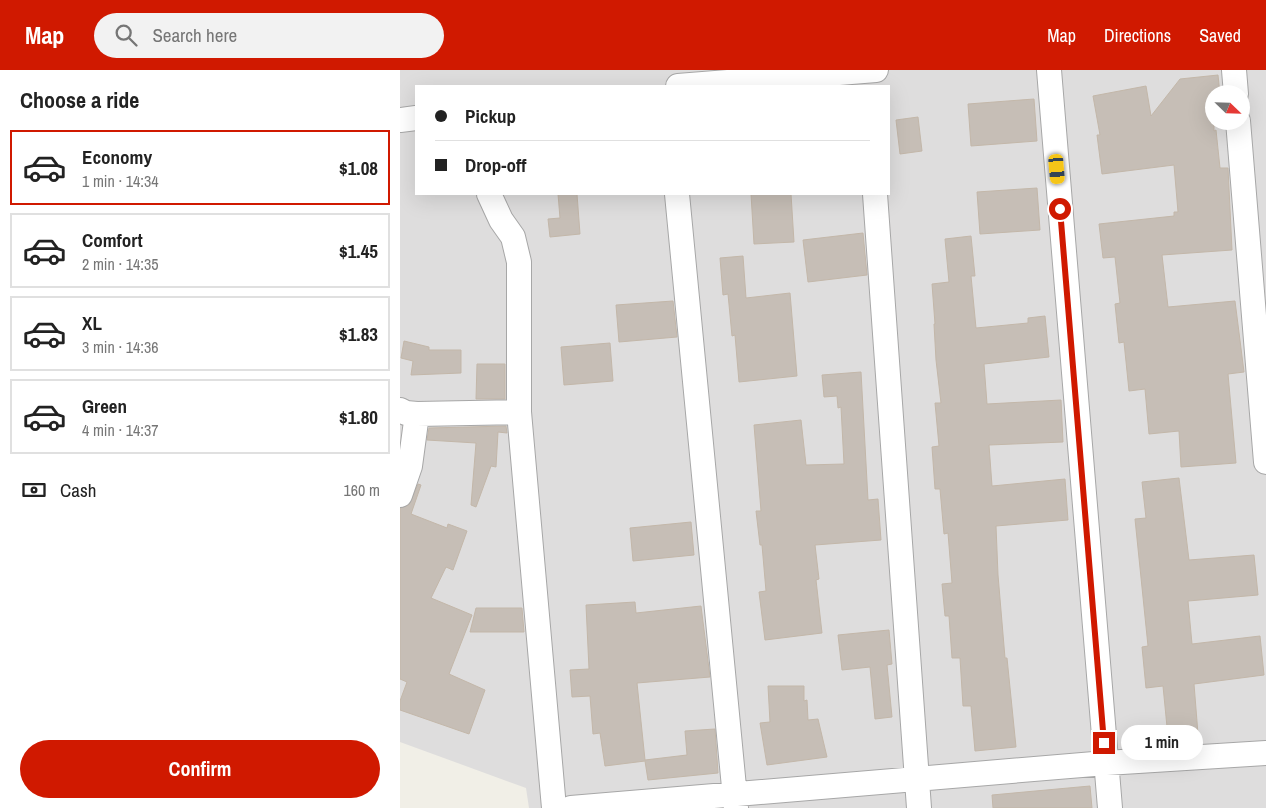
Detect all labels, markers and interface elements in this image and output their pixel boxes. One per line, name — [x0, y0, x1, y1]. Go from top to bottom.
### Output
search box — [94, 13, 444, 58]
text: Map — [25, 19, 64, 51]
icon: search — [112, 21, 140, 49]
text: Search here — [152, 22, 237, 48]
text: Map — [1047, 23, 1076, 48]
text: Directions — [1104, 23, 1171, 48]
text: Saved — [1199, 23, 1241, 48]
text: Choose a ride — [20, 85, 139, 115]
north arrow — [1205, 85, 1250, 130]
map controls — [1205, 85, 1250, 130]
text: Pickup — [465, 103, 516, 129]
text: Economy — [82, 144, 152, 170]
icon: car — [22, 145, 67, 190]
text: Drop-off — [465, 152, 526, 178]
car — [1048, 153, 1065, 185]
text: $1.08 — [339, 155, 378, 181]
text: 1 min · 14:34 — [82, 170, 159, 192]
route start — [1049, 198, 1071, 220]
text: Comfort — [82, 227, 143, 253]
icon: car — [22, 228, 67, 273]
text: $1.45 — [339, 238, 378, 264]
text: 2 min · 14:35 — [82, 253, 159, 275]
text: XL — [82, 310, 102, 336]
icon: car — [22, 311, 67, 356]
text: $1.83 — [339, 321, 378, 347]
text: 3 min · 14:36 — [82, 336, 159, 358]
text: Green — [82, 393, 127, 419]
icon: car — [22, 394, 67, 439]
text: $1.80 — [339, 404, 378, 430]
text: 4 min · 14:37 — [82, 419, 159, 441]
icon: cash — [20, 476, 48, 504]
text: Cash — [60, 477, 96, 503]
text: 160 m — [344, 479, 380, 501]
callout: 1 min — [1122, 726, 1204, 760]
text: 1 min — [1145, 731, 1179, 753]
route end — [1093, 732, 1115, 754]
button: Confirm — [20, 740, 380, 798]

